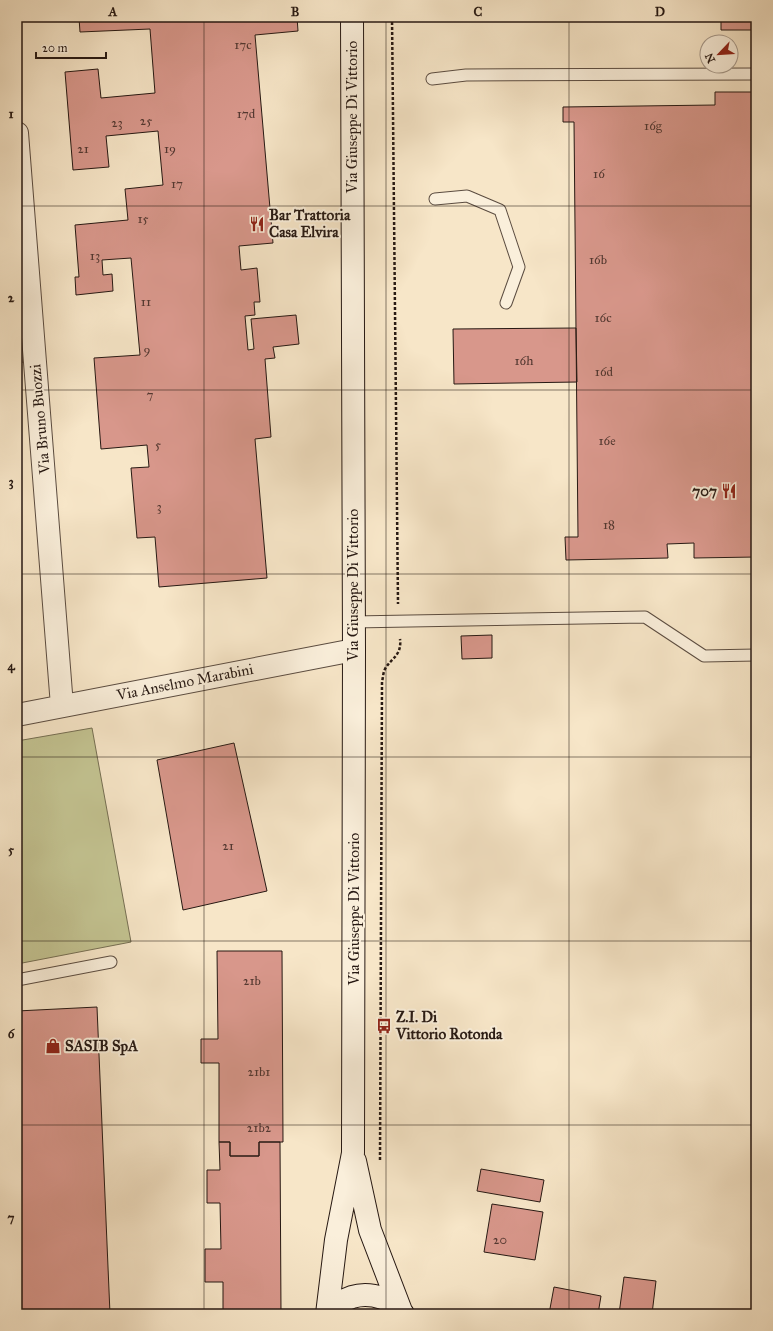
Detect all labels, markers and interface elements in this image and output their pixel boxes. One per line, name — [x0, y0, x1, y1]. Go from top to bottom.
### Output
text: A — [108, 4, 118, 20]
text: B — [291, 4, 300, 20]
text: C — [474, 4, 483, 20]
text: D — [655, 4, 665, 20]
scale bar — [36, 34, 106, 60]
north arrow — [699, 34, 739, 74]
house number: 17c — [234, 37, 252, 53]
street label: Via Giuseppe Di Vittorio — [343, 40, 361, 194]
text: 20 m — [42, 41, 68, 55]
text: N — [702, 50, 718, 65]
text: 1 — [8, 106, 14, 122]
house number: 17d — [237, 106, 256, 122]
house number: 25 — [140, 113, 152, 129]
house number: 23 — [111, 115, 123, 131]
house number: 16g — [644, 118, 663, 134]
house number: 21 — [77, 141, 89, 157]
house number: 19 — [164, 141, 176, 157]
house number: 16 — [593, 166, 605, 182]
house number: 17 — [171, 176, 183, 192]
place label: Bar Trattoria Casa Elvira — [269, 206, 351, 241]
house number: 15 — [137, 211, 149, 227]
restaurant icon: Bar Trattoria Casa Elvira — [248, 215, 266, 233]
house number: 13 — [90, 248, 100, 264]
house number: 16b — [589, 252, 607, 268]
text: 2 — [8, 290, 15, 306]
house number: 11 — [141, 294, 151, 310]
house number: 16c — [594, 310, 612, 326]
house number: 9 — [144, 342, 151, 358]
house number: 16h — [515, 353, 534, 369]
street label: Via Bruno Buozzi — [26, 363, 54, 476]
house number: 16d — [595, 364, 614, 380]
house number: 7 — [147, 387, 154, 403]
house number: 16e — [598, 433, 616, 449]
house number: 5 — [155, 437, 161, 453]
text: 3 — [8, 474, 14, 490]
place label: 707 — [692, 482, 717, 500]
restaurant icon: 707 — [720, 482, 738, 500]
house number: 3 — [156, 499, 162, 515]
street label: Via Giuseppe Di Vittorio — [344, 508, 362, 662]
house number: 18 — [603, 517, 615, 533]
text: 4 — [7, 658, 15, 674]
street label: Via Anselmo Marabini — [114, 660, 255, 704]
street label: Via Giuseppe Di Vittorio — [345, 832, 363, 986]
house number: 21 — [222, 838, 234, 854]
text: 5 — [8, 842, 15, 858]
house number: 21b — [243, 973, 261, 989]
place label: Z.I. Di Vittorio Rotonda — [395, 1008, 503, 1043]
bus stop icon: Z.I. Di Vittorio Rotonda — [375, 1017, 393, 1035]
text: 6 — [8, 1026, 16, 1042]
shop icon: SASIB SpA — [44, 1037, 62, 1055]
place label: SASIB SpA — [65, 1037, 139, 1056]
house number: 21b1 — [248, 1064, 271, 1080]
house number: 21b2 — [247, 1120, 272, 1136]
text: 7 — [8, 1210, 15, 1226]
house number: 20 — [493, 1232, 507, 1248]

